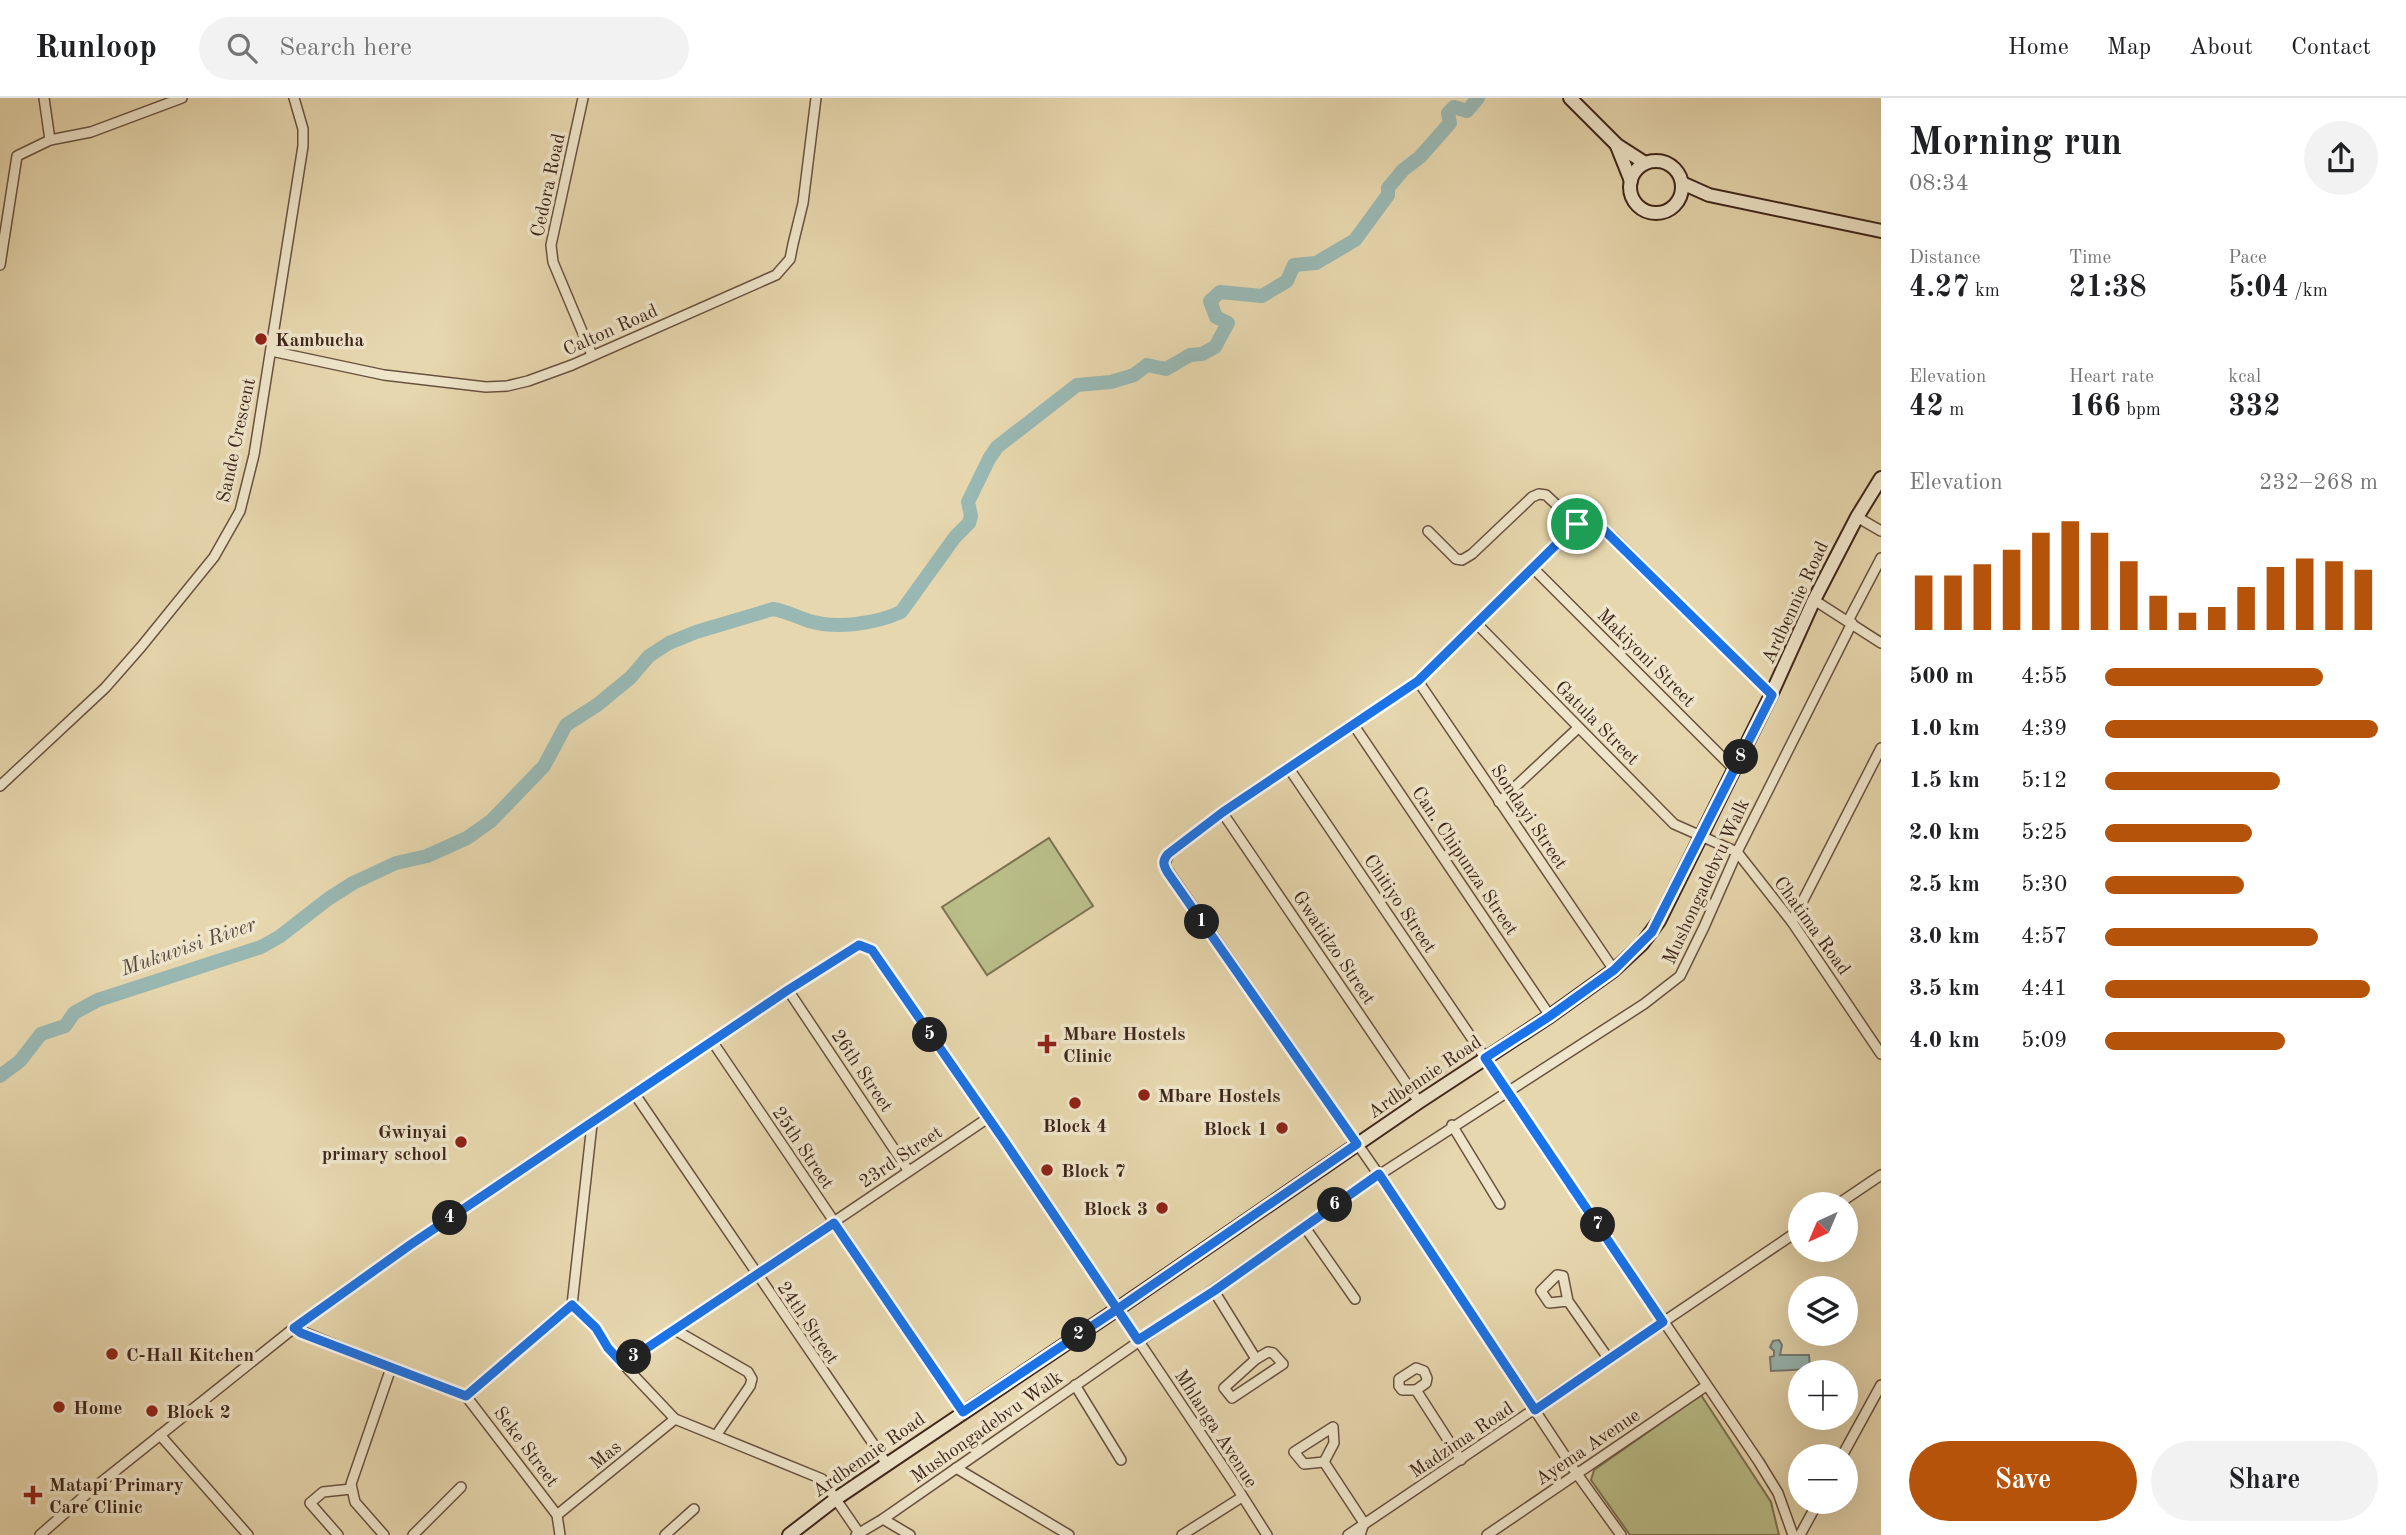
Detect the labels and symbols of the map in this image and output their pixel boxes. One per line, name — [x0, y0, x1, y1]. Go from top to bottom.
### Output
street label: Cedora Road — [529, 132, 570, 239]
street label: Calton Road — [561, 302, 661, 361]
marker: Kambucha — [253, 331, 269, 347]
place label: Kambucha — [275, 332, 364, 351]
street label: Sande Crescent — [215, 377, 260, 505]
pin — [1547, 494, 1607, 554]
street label: Ardbennie Road — [1760, 539, 1833, 667]
street label: Makiyoni Street — [1593, 606, 1698, 711]
street label: Gatula Street — [1551, 678, 1642, 769]
pin: 8 — [1724, 740, 1758, 774]
street label: Sondayi Street — [1486, 762, 1570, 873]
street label: Can. Chipunza Street — [1407, 784, 1521, 939]
street label: Mushongadebvu Walk — [1661, 796, 1754, 968]
street label: Chitiyo Street — [1359, 852, 1439, 957]
street label: Chatima Road — [1769, 874, 1853, 979]
street label: Gwatidzo Street — [1288, 888, 1378, 1009]
pin: 1 — [1184, 904, 1220, 940]
water label: Mukuvisi River — [117, 914, 260, 981]
pin: 5 — [912, 1018, 948, 1052]
place label: Mbare Hostels Clinic — [1063, 1026, 1185, 1067]
street label: 26th Street — [827, 1027, 895, 1116]
street label: Ardbennie Road — [1365, 1033, 1486, 1123]
marker: Mbare Hostels Clinic — [1037, 1034, 1057, 1054]
marker: Mbare Hostels — [1136, 1087, 1152, 1103]
place label: Mbare Hostels — [1158, 1088, 1280, 1107]
marker: Block 4 — [1067, 1095, 1083, 1111]
street label: 25th Street — [768, 1104, 836, 1193]
place label: Block 4 — [1043, 1118, 1107, 1137]
marker: Block 1 — [1274, 1120, 1290, 1136]
place label: Block 1 — [1203, 1121, 1268, 1140]
place label: Gwinyai primary school — [322, 1124, 447, 1165]
street label: 23rd Street — [857, 1124, 946, 1193]
marker: Gwinyai primary school — [453, 1134, 469, 1150]
marker: Block 7 — [1039, 1162, 1055, 1178]
place label: Block 7 — [1061, 1163, 1126, 1182]
pin: 6 — [1318, 1188, 1352, 1222]
north arrow — [1788, 1192, 1858, 1262]
pin: 4 — [433, 1200, 468, 1236]
marker: Block 3 — [1154, 1200, 1170, 1216]
place label: Block 3 — [1083, 1201, 1148, 1220]
pin: 7 — [1580, 1208, 1616, 1242]
street label: 24th Street — [773, 1279, 841, 1368]
pin: 2 — [1062, 1318, 1096, 1352]
pin: 3 — [616, 1340, 652, 1374]
marker: C-Hall Kitchen — [104, 1346, 120, 1362]
place label: C-Hall Kitchen — [126, 1347, 254, 1366]
street label: Mhlanga Avenue — [1170, 1367, 1260, 1492]
street label: Mushongadebvu Walk — [908, 1368, 1067, 1488]
marker: Home — [51, 1399, 67, 1415]
street label: Madzima Road — [1407, 1399, 1518, 1483]
place label: Home — [73, 1400, 122, 1419]
marker: Block 2 — [144, 1403, 160, 1419]
place label: Block 2 — [166, 1404, 231, 1423]
street label: Seke Street — [489, 1404, 561, 1491]
street label: Ayema Avenue — [1533, 1406, 1644, 1490]
street label: Ardbennie Road — [810, 1410, 929, 1502]
street label: Mas — [588, 1438, 626, 1474]
place label: Matapi Primary Care Clinic — [49, 1477, 184, 1518]
marker: Matapi Primary Care Clinic — [23, 1485, 43, 1505]

